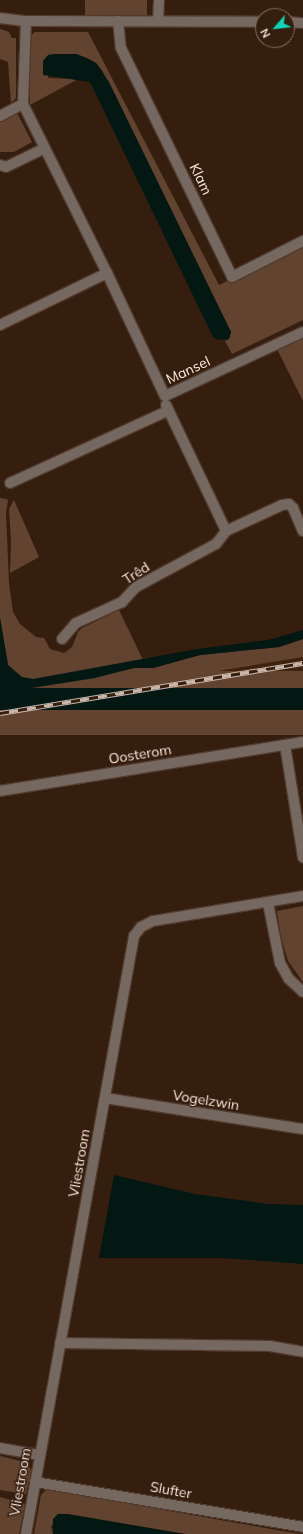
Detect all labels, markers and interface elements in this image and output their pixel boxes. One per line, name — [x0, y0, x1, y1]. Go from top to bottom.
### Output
north arrow — [255, 8, 295, 48]
text: N — [257, 26, 273, 40]
street label: Klam — [186, 161, 216, 197]
street label: Mansel — [163, 353, 213, 387]
street label: Trêd — [120, 558, 152, 588]
street label: Oosterom — [107, 741, 173, 767]
street label: Vogelzwin — [171, 1086, 241, 1114]
street label: Vliestroom — [65, 1128, 93, 1198]
street label: Vliestroom — [6, 1447, 34, 1517]
street label: Slufter — [149, 1478, 193, 1502]

